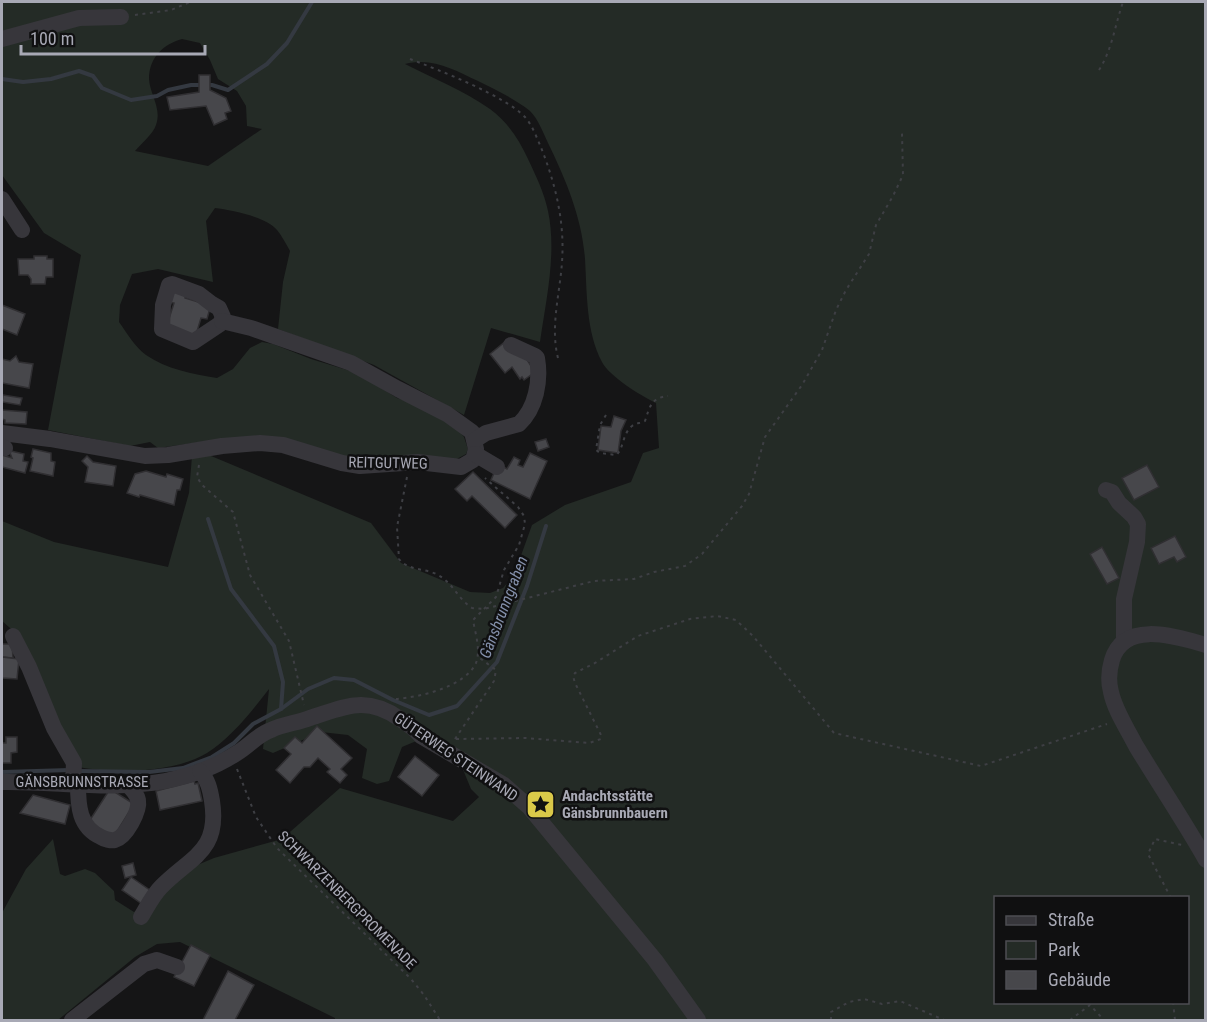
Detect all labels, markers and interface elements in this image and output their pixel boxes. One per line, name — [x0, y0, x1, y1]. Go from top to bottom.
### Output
scale bar — [21, 18, 206, 56]
text: 100 m — [30, 28, 74, 49]
street label: REITGUTWEG — [348, 453, 428, 473]
water label: Gänsbrunngraben — [475, 553, 532, 661]
street label: GÜTERWEG STEINWAND — [391, 709, 521, 805]
street label: GÄNSBRUNNSTRASSE — [16, 773, 148, 791]
place label: Andachtsstätte Gänsbrunnbauern — [562, 787, 668, 822]
place icon: Andachtsstätte Gänsbrunnbauern — [525, 789, 557, 821]
street label: SCHWARZENBERGPROMENADE — [274, 827, 420, 973]
legend — [994, 896, 1189, 1004]
text: Straße — [1048, 909, 1094, 930]
text: Park — [1048, 939, 1080, 960]
text: Gebäude — [1048, 969, 1111, 990]

